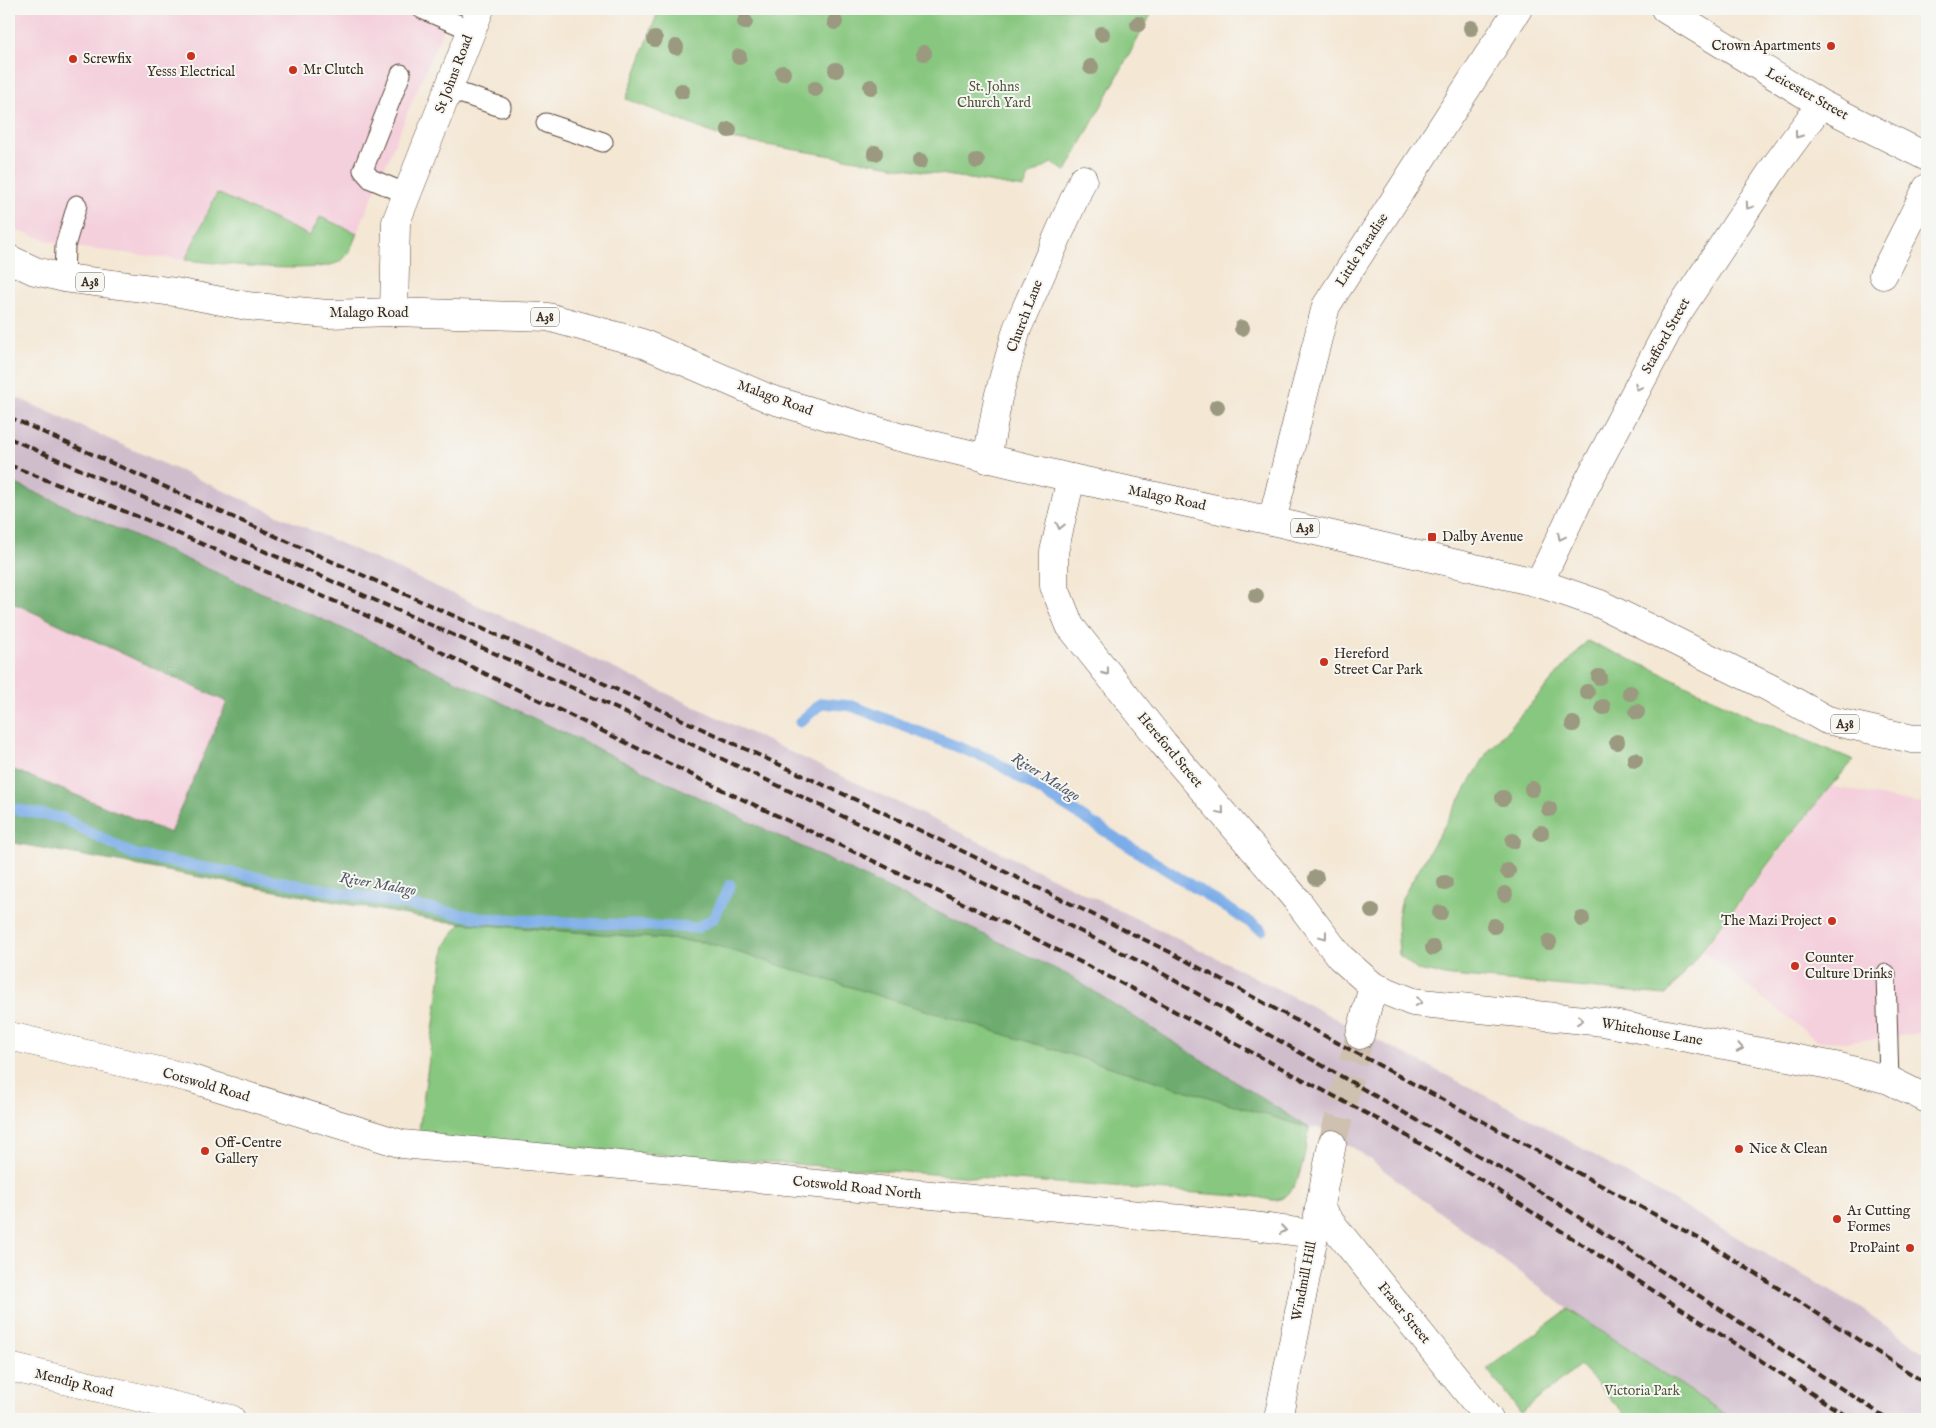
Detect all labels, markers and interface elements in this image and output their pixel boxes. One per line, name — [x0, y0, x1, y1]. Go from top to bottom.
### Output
street label: St Johns Road — [431, 32, 477, 116]
place label: Crown Apartments — [1711, 37, 1821, 55]
marker: Crown Apartments — [1825, 40, 1837, 52]
place label: Screwfix — [83, 50, 132, 68]
marker: Yesss Electrical — [185, 50, 197, 62]
marker: Screwfix — [67, 53, 79, 65]
place label: Mr Clutch — [303, 61, 364, 79]
place label: Yesss Electrical — [147, 63, 235, 81]
marker: Mr Clutch — [287, 64, 299, 76]
street label: Leicester Street — [1763, 64, 1852, 124]
park label: St. Johns Church Yard — [957, 78, 1032, 112]
one-way arrow — [1795, 129, 1804, 139]
one-way arrow — [1746, 200, 1755, 209]
street label: Little Paradise — [1331, 209, 1393, 290]
road number: A38 — [76, 272, 104, 292]
street label: Church Lane — [1003, 277, 1047, 355]
street label: Stafford Street — [1638, 295, 1694, 377]
street label: Malago Road — [330, 304, 409, 322]
road number: A38 — [531, 308, 559, 326]
street label: Malago Road — [735, 376, 816, 420]
one-way arrow — [1634, 382, 1644, 391]
street label: Malago Road — [1127, 481, 1208, 515]
road number: A38 — [1291, 518, 1319, 538]
one-way arrow — [1055, 521, 1066, 530]
place label: Dalby Avenue — [1442, 528, 1524, 546]
marker: Dalby Avenue — [1426, 531, 1438, 543]
one-way arrow — [1557, 532, 1567, 541]
place label: Hereford Street Car Park — [1334, 645, 1423, 679]
marker: Hereford Street Car Park — [1318, 656, 1330, 668]
one-way arrow — [1101, 666, 1109, 675]
street label: Hereford Street — [1133, 709, 1207, 791]
road number: A38 — [1831, 714, 1859, 734]
water label: River Malago — [1008, 748, 1084, 806]
one-way arrow — [1215, 805, 1223, 814]
water label: River Malago — [338, 868, 418, 901]
place label: The Mazi Project — [1721, 912, 1822, 930]
marker: The Mazi Project — [1826, 915, 1838, 927]
one-way arrow — [1318, 930, 1327, 940]
place label: Counter Culture Drinks — [1805, 949, 1893, 983]
marker: Counter Culture Drinks — [1789, 960, 1801, 972]
one-way arrow — [1414, 997, 1423, 1007]
one-way arrow — [1577, 1014, 1585, 1025]
street label: Whitehouse Lane — [1600, 1014, 1705, 1050]
one-way arrow — [1736, 1042, 1745, 1052]
street label: Cotswold Road — [160, 1064, 252, 1106]
place label: Off-Centre Gallery — [215, 1134, 282, 1168]
place label: Nice & Clean — [1749, 1140, 1828, 1158]
marker: Nice & Clean — [1733, 1143, 1745, 1155]
marker: Off-Centre Gallery — [199, 1145, 211, 1157]
street label: Cotswold Road North — [792, 1172, 923, 1204]
place label: A1 Cutting Formes — [1846, 1202, 1911, 1236]
marker: A1 Cutting Formes — [1831, 1213, 1843, 1225]
one-way arrow — [1279, 1225, 1288, 1235]
street label: Windmill Hill — [1287, 1239, 1321, 1322]
place label: ProPaint — [1849, 1239, 1900, 1257]
marker: ProPaint — [1904, 1242, 1916, 1254]
street label: Fraser Street — [1374, 1278, 1434, 1348]
street label: Mendip Road — [33, 1365, 116, 1402]
park label: Victoria Park — [1603, 1382, 1680, 1400]

